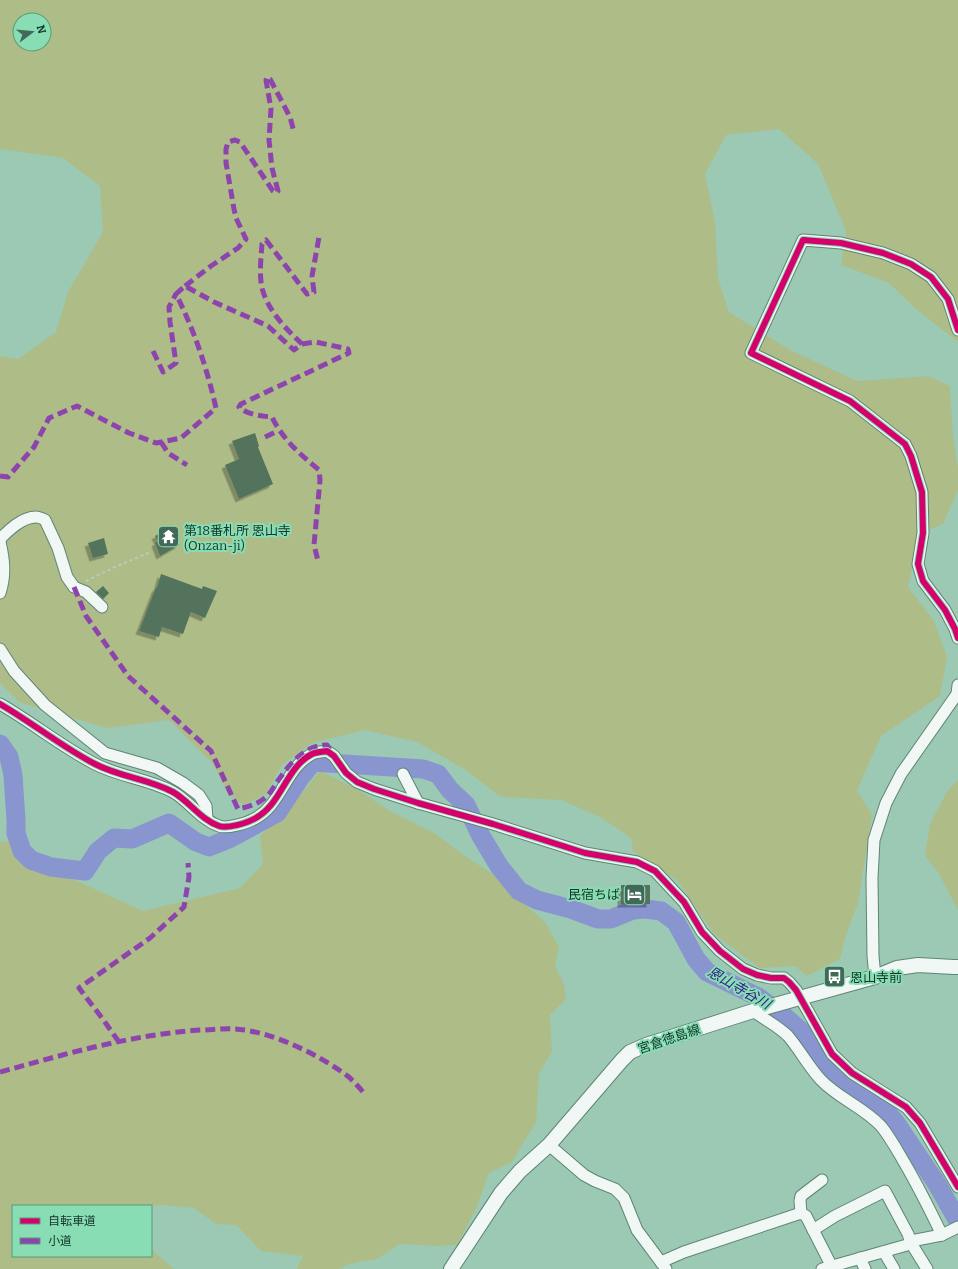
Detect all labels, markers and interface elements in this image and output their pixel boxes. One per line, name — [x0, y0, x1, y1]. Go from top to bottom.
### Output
north arrow — [12, 12, 52, 52]
text: N — [34, 24, 49, 36]
place label: 第18番札所 恩山寺 (Onzan-ji) — [184, 523, 291, 553]
temple icon: 第18番札所 恩山寺 (Onzan-ji) — [156, 524, 182, 550]
hotel icon: 民宿ちば — [622, 881, 648, 907]
place label: 民宿ちば — [568, 887, 620, 902]
water label: 恩山寺谷川 — [704, 963, 775, 1014]
bus stop icon: 恩山寺前 — [821, 964, 847, 990]
place label: 恩山寺前 — [850, 970, 902, 985]
street label: 宮倉徳島線 — [636, 1021, 702, 1057]
legend — [12, 1205, 152, 1257]
text: 自転車道 — [48, 1214, 96, 1228]
text: 小道 — [48, 1234, 72, 1248]

